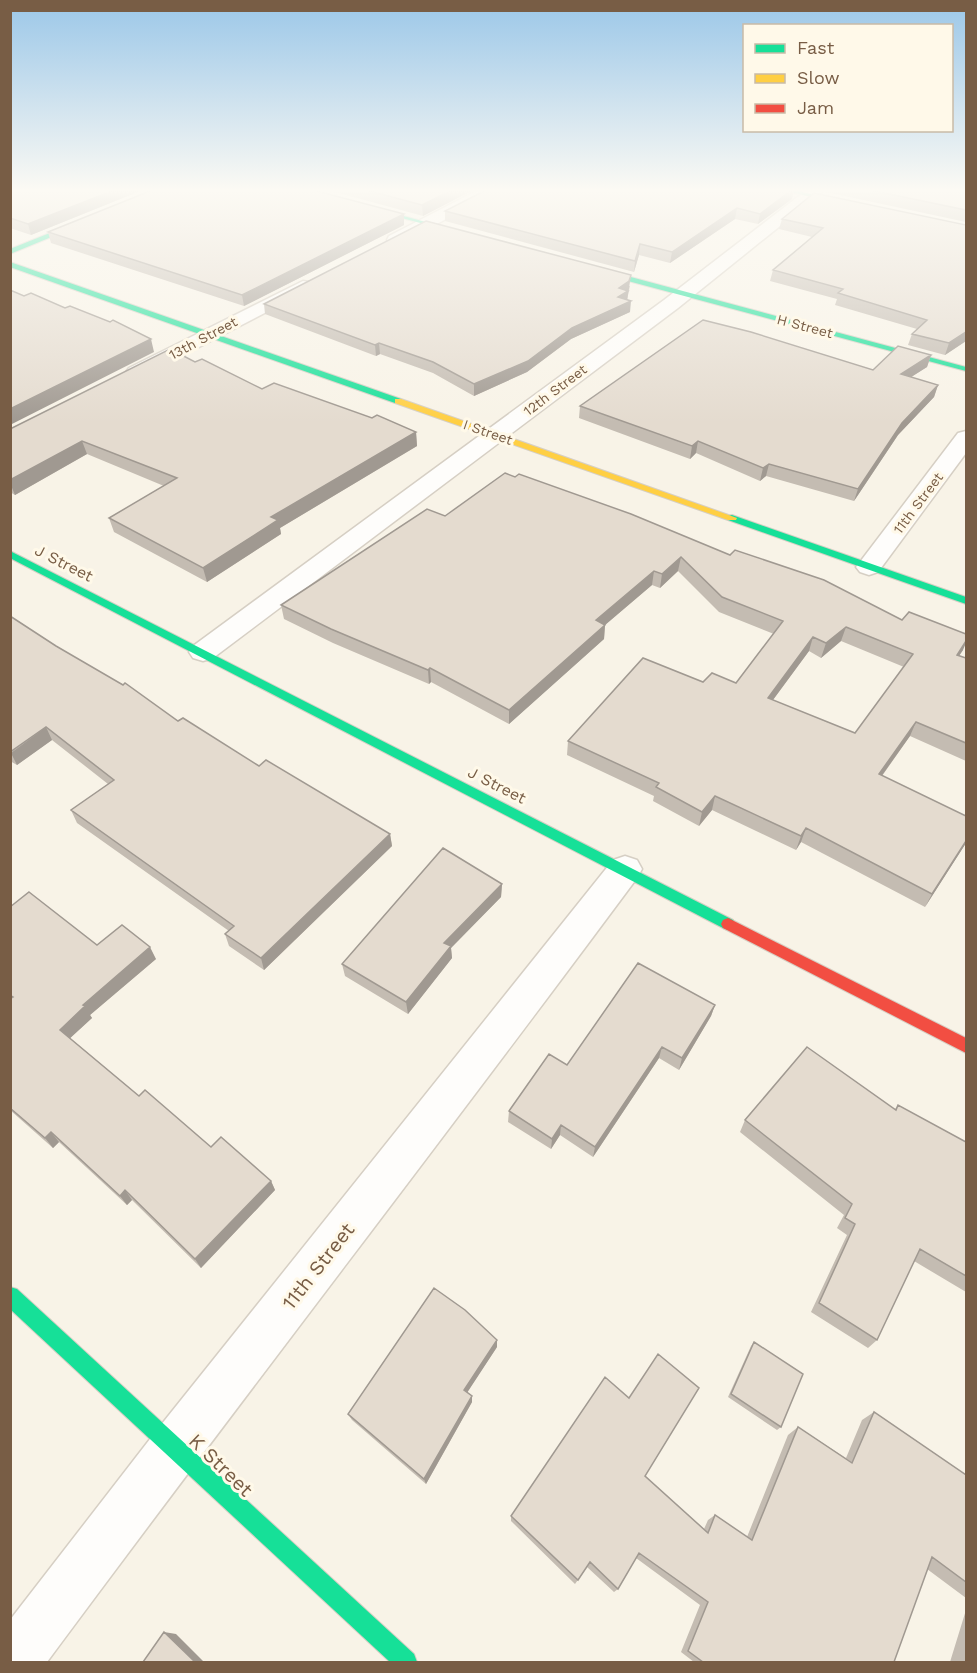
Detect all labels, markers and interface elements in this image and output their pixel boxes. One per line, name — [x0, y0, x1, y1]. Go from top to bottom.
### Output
legend — [743, 24, 953, 132]
text: Fast — [797, 37, 835, 58]
text: Slow — [797, 67, 840, 88]
text: Jam — [797, 97, 834, 118]
street label: H Street — [775, 311, 835, 341]
street label: 13th Street — [166, 313, 240, 363]
street label: 12th Street — [520, 361, 590, 419]
street label: I Street — [461, 416, 515, 448]
street label: 11th Street — [890, 469, 946, 537]
street label: J Street — [32, 540, 96, 586]
street label: J Street — [465, 762, 529, 808]
street label: 11th Street — [277, 1217, 360, 1314]
street label: K Street — [184, 1429, 259, 1502]

